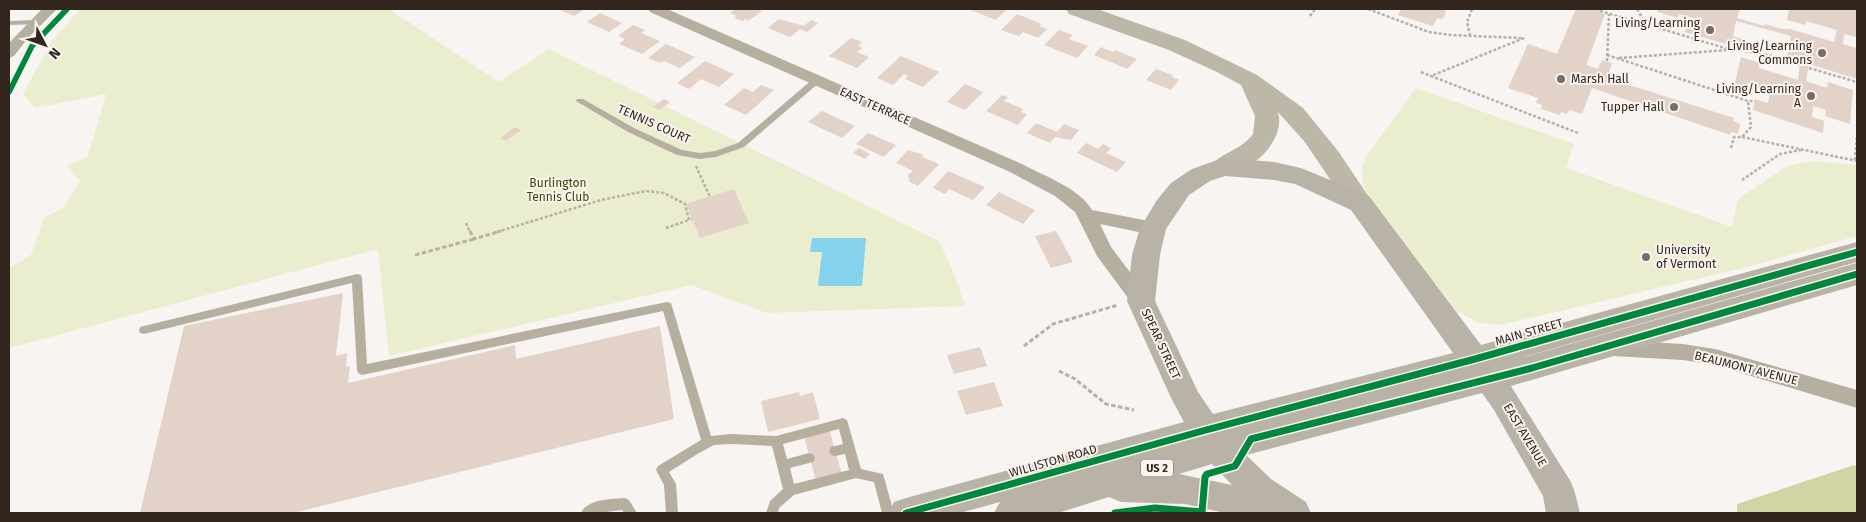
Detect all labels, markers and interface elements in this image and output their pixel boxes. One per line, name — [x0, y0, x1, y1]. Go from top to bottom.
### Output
place label: Living/Learning E — [1615, 16, 1701, 44]
north arrow — [20, 20, 70, 70]
marker: Living/Learning E — [1704, 24, 1716, 36]
place label: Living/Learning Commons — [1727, 39, 1813, 67]
text: N — [45, 44, 64, 62]
marker: Living/Learning Commons — [1816, 47, 1828, 59]
place label: Marsh Hall — [1571, 72, 1629, 86]
marker: Marsh Hall — [1555, 73, 1567, 85]
place label: Living/Learning A — [1716, 82, 1802, 110]
street label: EAST TERRACE — [837, 84, 913, 128]
marker: Living/Learning A — [1805, 90, 1817, 102]
place label: Tupper Hall — [1601, 100, 1664, 114]
marker: Tupper Hall — [1668, 101, 1680, 113]
street label: TENNIS COURT — [615, 102, 693, 147]
park label: Burlington Tennis Club — [527, 176, 589, 204]
place label: University of Vermont — [1656, 243, 1717, 271]
marker: University of Vermont — [1640, 251, 1652, 263]
street label: SPEAR STREET — [1139, 307, 1184, 382]
street label: MAIN STREET — [1493, 315, 1565, 348]
street label: BEAUMONT AVENUE — [1693, 348, 1799, 388]
street label: EAST AVENUE — [1501, 401, 1549, 469]
street label: WILLISTON ROAD — [1008, 442, 1099, 480]
road number: US 2 — [1141, 459, 1173, 476]

